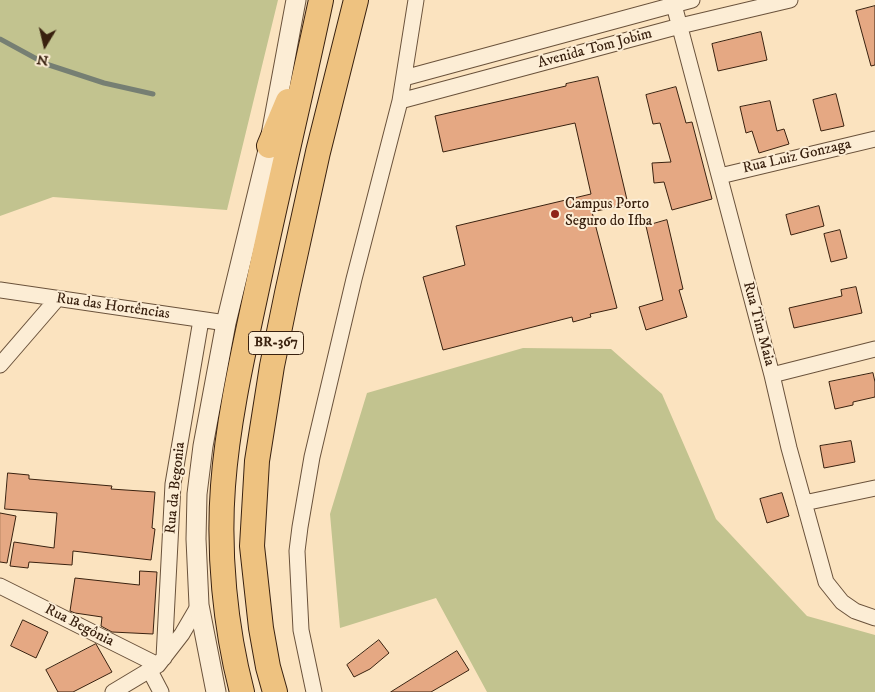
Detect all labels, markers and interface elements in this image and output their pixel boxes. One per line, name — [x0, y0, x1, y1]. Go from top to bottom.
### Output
north arrow — [20, 20, 70, 70]
street label: Avenida Tom Jobim — [536, 25, 654, 73]
text: N — [36, 50, 50, 70]
street label: Rua Luiz Gonzaga — [741, 136, 853, 178]
place label: Campus Porto Seguro do Ifba — [565, 196, 652, 231]
marker: Campus Porto Seguro do Ifba — [549, 208, 561, 220]
street label: Rua Tim Maia — [738, 280, 778, 368]
street label: Rua das Hortências — [55, 290, 171, 324]
road number: BR-367 — [248, 332, 304, 354]
street label: Rua da Begonia — [162, 441, 190, 535]
street label: Rua Begônia — [41, 601, 117, 651]

